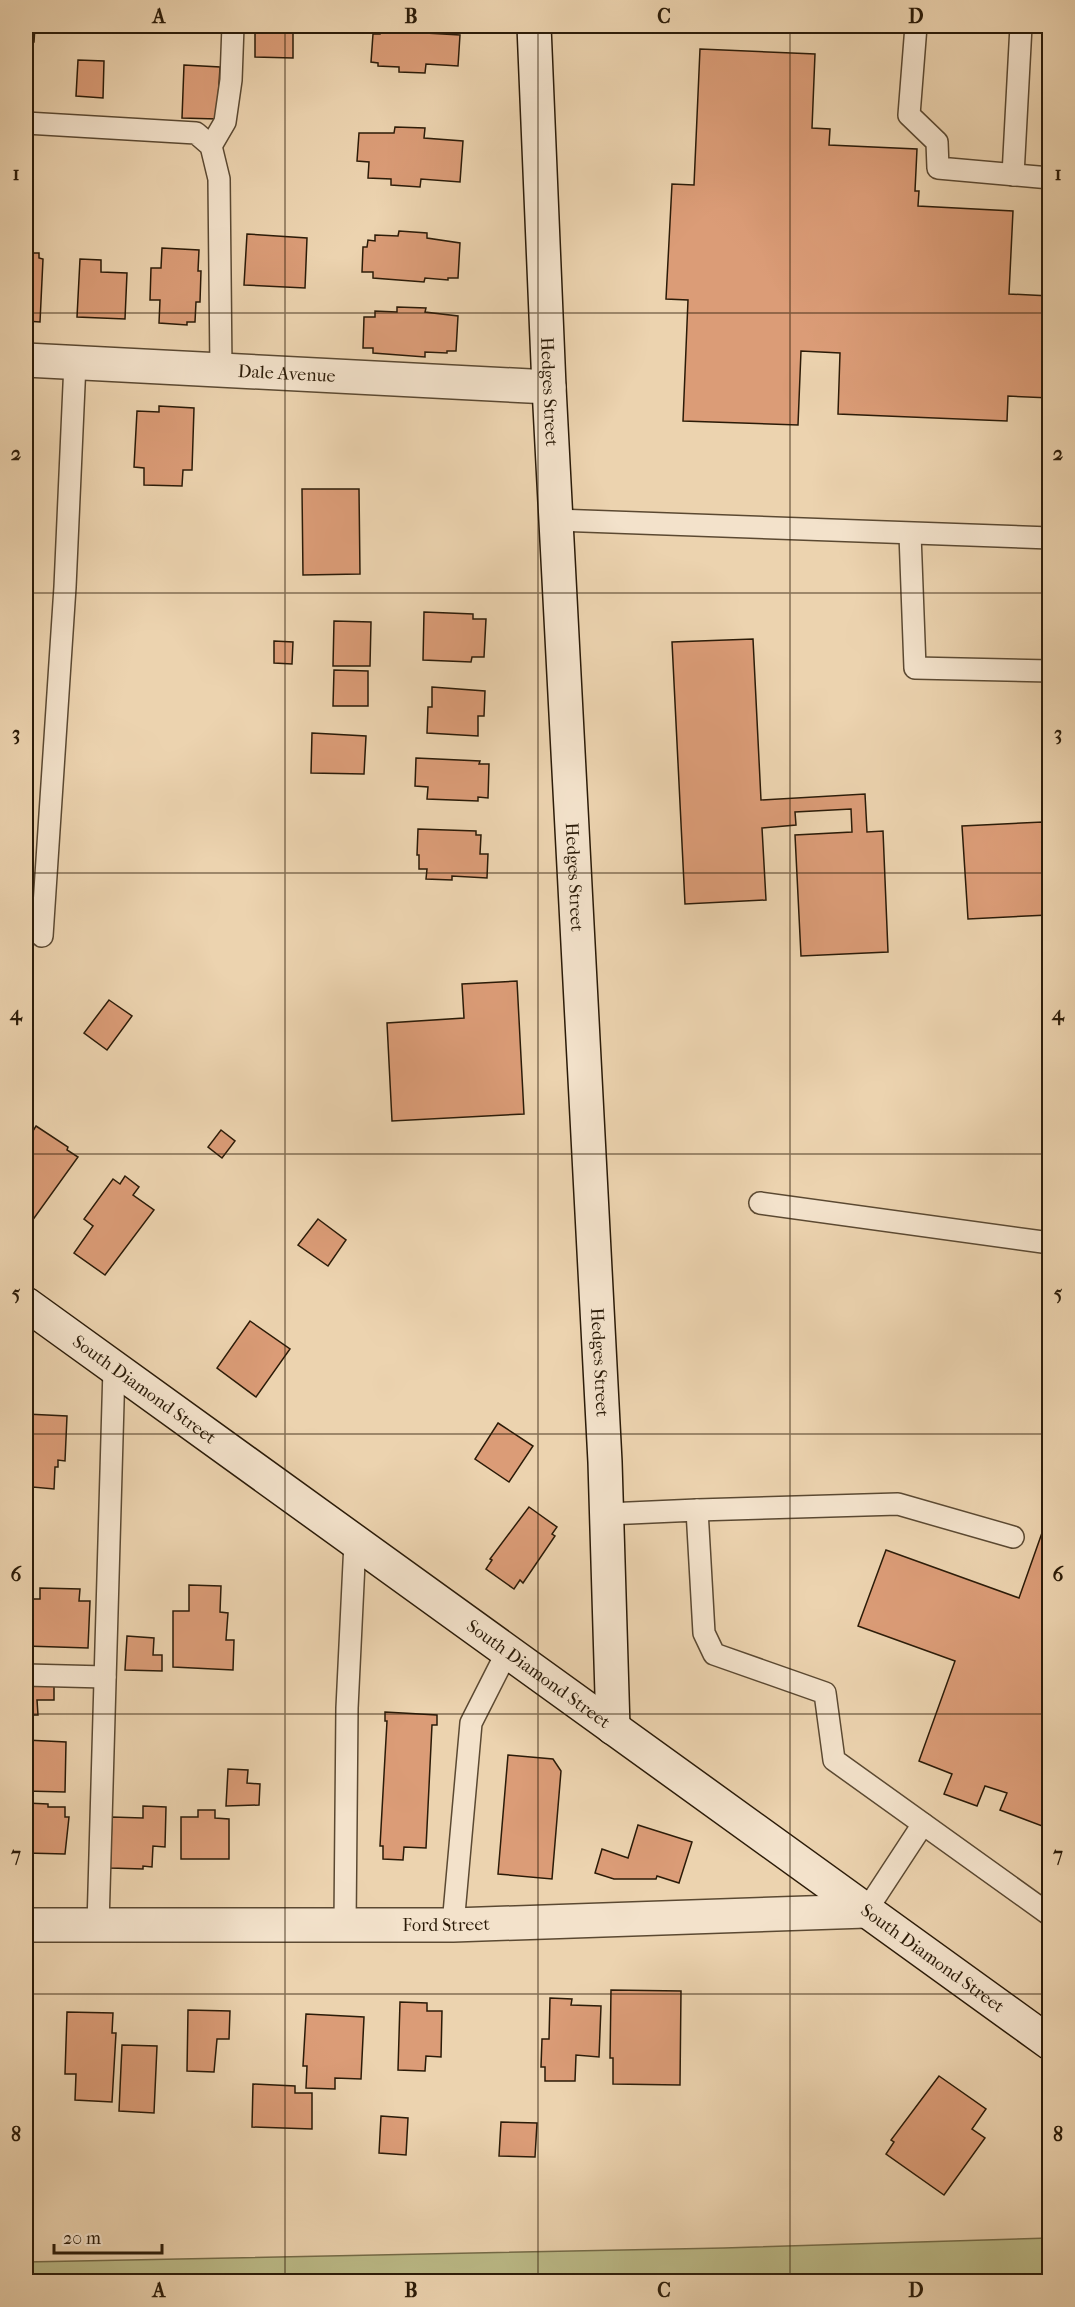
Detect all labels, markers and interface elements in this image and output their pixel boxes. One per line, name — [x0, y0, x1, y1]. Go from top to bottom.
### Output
text: A — [151, 5, 167, 28]
text: B — [404, 5, 418, 28]
text: C — [657, 5, 671, 28]
text: D — [908, 5, 924, 28]
text: 1 — [12, 162, 20, 185]
text: 1 — [1054, 162, 1062, 185]
street label: Hedges Street — [536, 337, 563, 447]
street label: Dale Avenue — [237, 360, 336, 386]
text: 2 — [11, 442, 21, 465]
text: 2 — [1053, 442, 1063, 465]
text: 3 — [12, 722, 20, 745]
text: 3 — [1054, 722, 1062, 745]
street label: Hedges Street — [561, 822, 588, 933]
text: 4 — [9, 1002, 23, 1026]
text: 4 — [1051, 1002, 1065, 1026]
text: 5 — [12, 1282, 21, 1305]
text: 5 — [1054, 1282, 1063, 1305]
street label: Hedges Street — [586, 1307, 613, 1418]
street label: South Diamond Street — [69, 1331, 221, 1449]
text: 6 — [11, 1563, 23, 1586]
text: 6 — [1053, 1563, 1065, 1586]
street label: South Diamond Street — [463, 1615, 615, 1733]
text: 7 — [10, 1843, 21, 1866]
text: 7 — [1052, 1843, 1063, 1866]
street label: South Diamond Street — [857, 1899, 1009, 2017]
street label: Ford Street — [402, 1913, 491, 1936]
text: 8 — [11, 2123, 21, 2146]
text: 8 — [1053, 2123, 1063, 2146]
scale bar — [54, 2217, 162, 2255]
text: 20 m — [63, 2228, 101, 2249]
text: A — [151, 2279, 167, 2302]
text: B — [404, 2279, 418, 2302]
text: C — [657, 2279, 671, 2302]
text: D — [908, 2279, 924, 2302]

